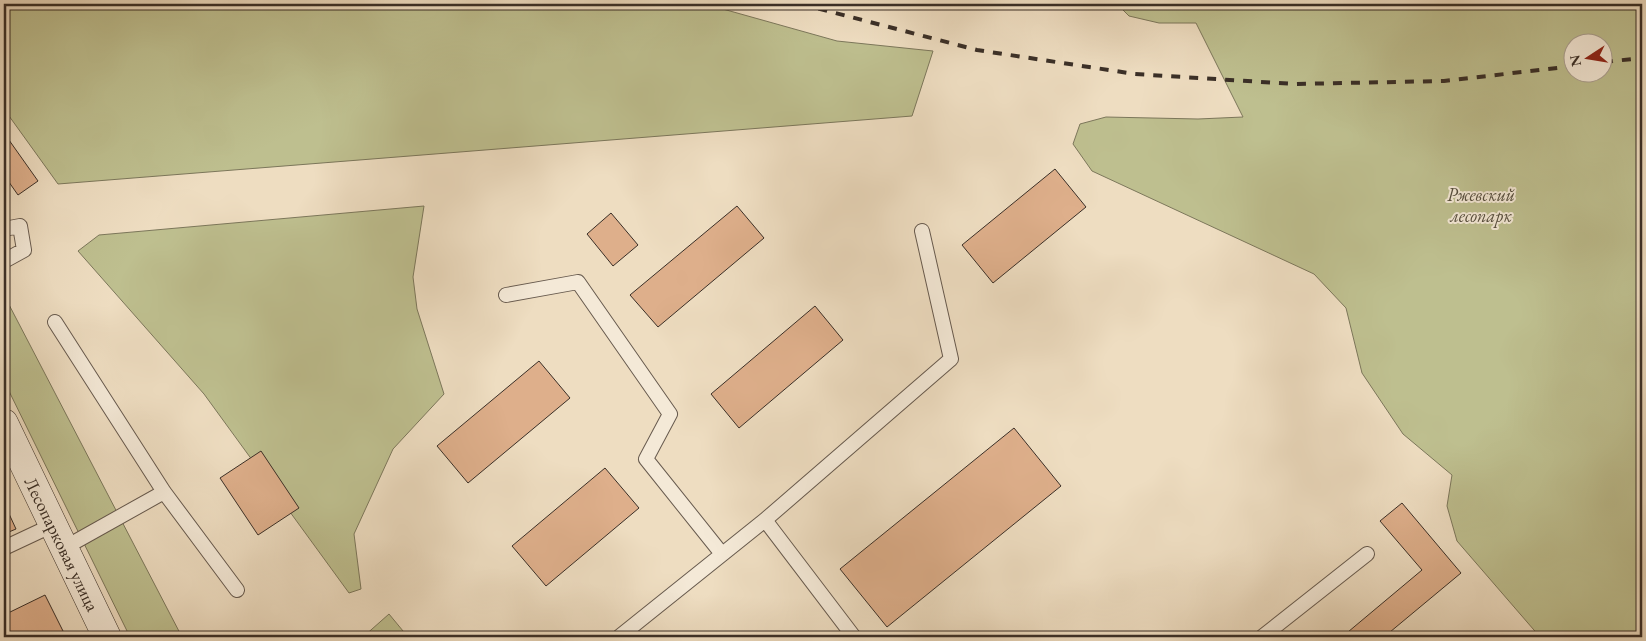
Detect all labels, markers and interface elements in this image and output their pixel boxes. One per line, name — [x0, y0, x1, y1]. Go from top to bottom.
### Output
north arrow — [1564, 32, 1614, 82]
text: N — [1565, 53, 1585, 68]
park label: Ржевский лесопарк — [1447, 183, 1515, 228]
street label: Лесопарковая улица — [19, 473, 105, 616]

